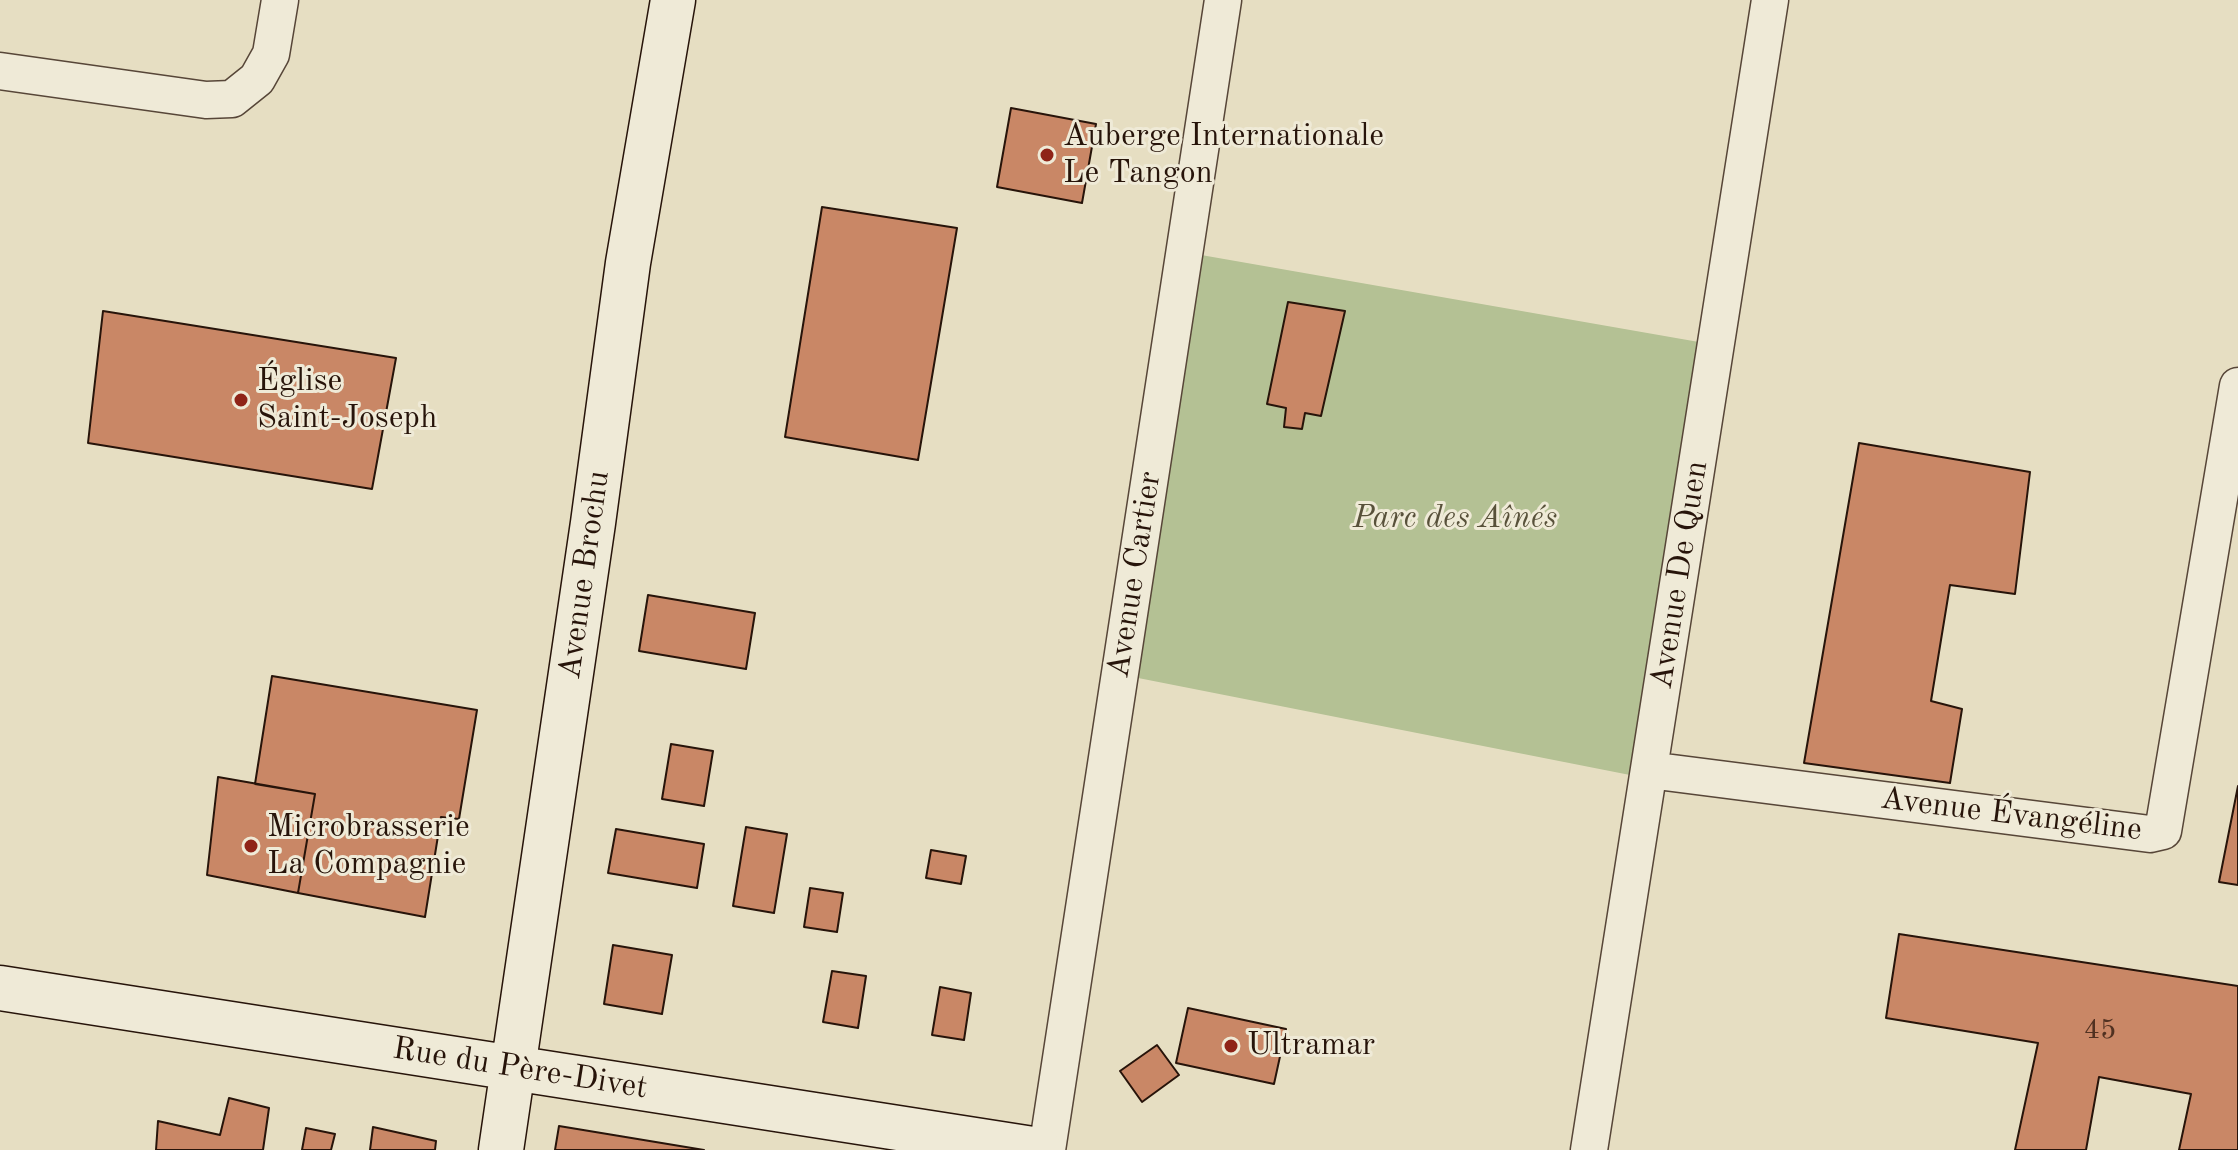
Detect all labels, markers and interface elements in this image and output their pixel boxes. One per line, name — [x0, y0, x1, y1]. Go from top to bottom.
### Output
place label: Auberge Internationale Le Tangon — [1063, 118, 1384, 193]
marker: Auberge Internationale Le Tangon — [1038, 146, 1056, 164]
place label: Église Saint-Joseph — [257, 363, 437, 438]
marker: Église Saint-Joseph — [232, 391, 250, 409]
street label: Avenue De Quen — [1643, 458, 1717, 692]
street label: Avenue Brochu — [551, 468, 619, 682]
street label: Avenue Cartier — [1100, 469, 1170, 681]
park label: Parc des Aînés — [1353, 500, 1557, 538]
street label: Avenue Évangéline — [1878, 780, 2144, 850]
place label: Microbrasserie La Compagnie — [267, 809, 470, 884]
marker: Microbrasserie La Compagnie — [242, 837, 260, 855]
house number: 45 — [2084, 1014, 2116, 1048]
place label: Ultramar — [1247, 1027, 1375, 1065]
street label: Rue du Père-Divet — [390, 1030, 650, 1108]
marker: Ultramar — [1222, 1037, 1240, 1055]

